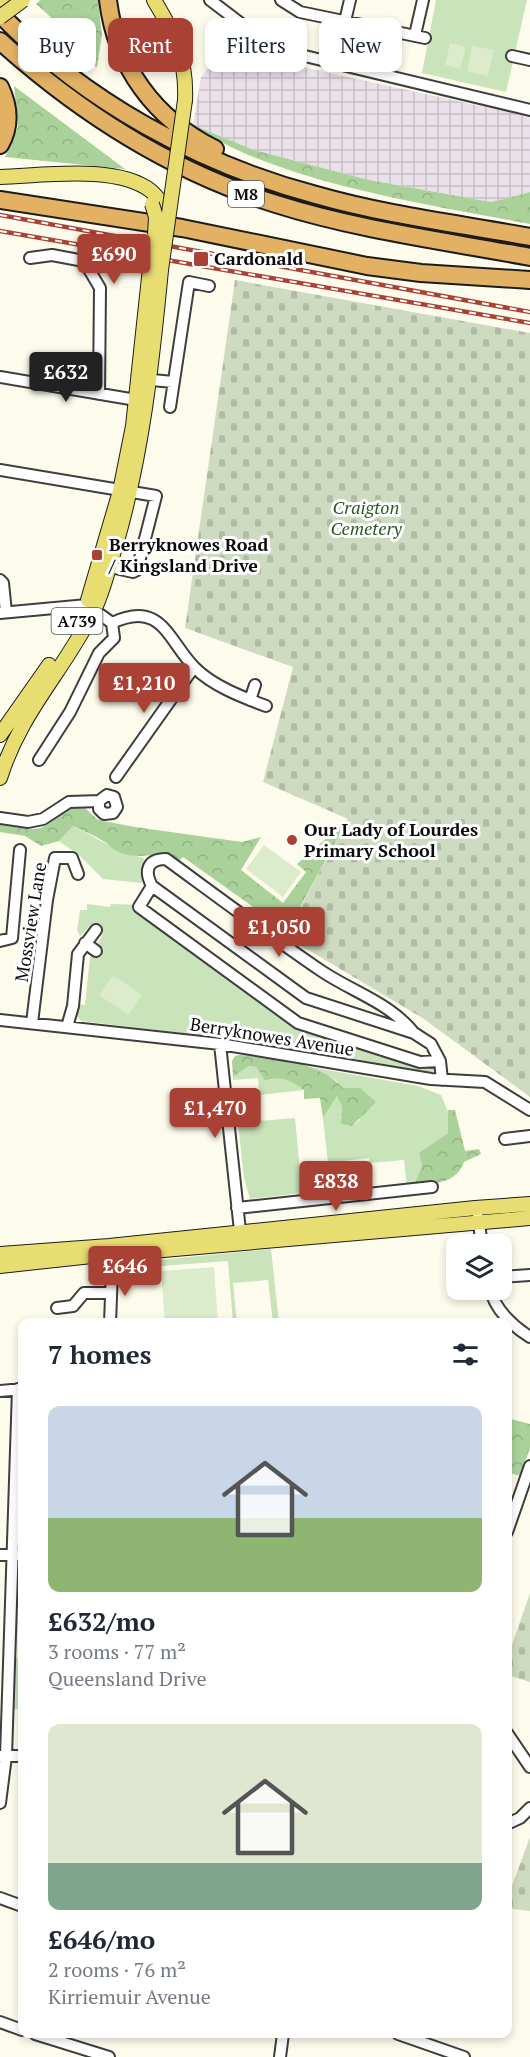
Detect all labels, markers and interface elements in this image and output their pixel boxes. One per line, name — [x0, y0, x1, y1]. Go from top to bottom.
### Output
chip: Buy — [18, 18, 96, 72]
chip: Rent — [108, 18, 193, 72]
chip: Filters — [205, 18, 307, 72]
chip: New — [319, 18, 402, 72]
road number: M8 — [228, 181, 264, 207]
pin: £690 — [78, 234, 150, 285]
text: £690 — [91, 240, 137, 267]
place label: Cardonald — [214, 246, 304, 270]
marker: Cardonald — [192, 250, 210, 268]
pin: £632 — [30, 352, 102, 403]
text: £632 — [43, 358, 89, 385]
park label: Craigton Cemetery — [330, 495, 402, 540]
place label: Berryknowes Road / Kingsland Drive — [108, 532, 268, 577]
marker: Berryknowes Road / Kingsland Drive — [90, 548, 104, 562]
road number: A739 — [52, 608, 103, 634]
pin: £1,210 — [95, 663, 193, 714]
text: £1,210 — [113, 669, 175, 696]
place label: Our Lady of Lourdes Primary School — [304, 817, 478, 862]
marker: Our Lady of Lourdes Primary School — [285, 833, 299, 847]
street label: Mossview Lane — [9, 860, 51, 983]
pin: £1,050 — [230, 907, 328, 958]
text: £1,050 — [248, 913, 310, 940]
street label: Berryknowes Avenue — [188, 1011, 356, 1061]
pin: £1,470 — [166, 1088, 264, 1139]
text: £1,470 — [184, 1094, 246, 1121]
pin: £838 — [300, 1161, 372, 1212]
text: £838 — [313, 1167, 359, 1194]
map controls — [446, 1234, 512, 1300]
button: layers — [446, 1234, 512, 1300]
pin: £646 — [89, 1246, 161, 1297]
text: £646 — [102, 1252, 148, 1279]
text: 7 homes — [48, 1337, 152, 1371]
icon: filters — [449, 1338, 482, 1371]
icon: home — [211, 1445, 319, 1553]
text: £632/mo — [48, 1604, 155, 1638]
text: 3 rooms · 77 m² — [48, 1638, 186, 1665]
text: Queensland Drive — [48, 1665, 207, 1692]
icon: home — [211, 1763, 319, 1871]
text: £646/mo — [48, 1922, 155, 1956]
text: 2 rooms · 76 m² — [48, 1956, 186, 1983]
text: Kirriemuir Avenue — [48, 1983, 211, 2010]

